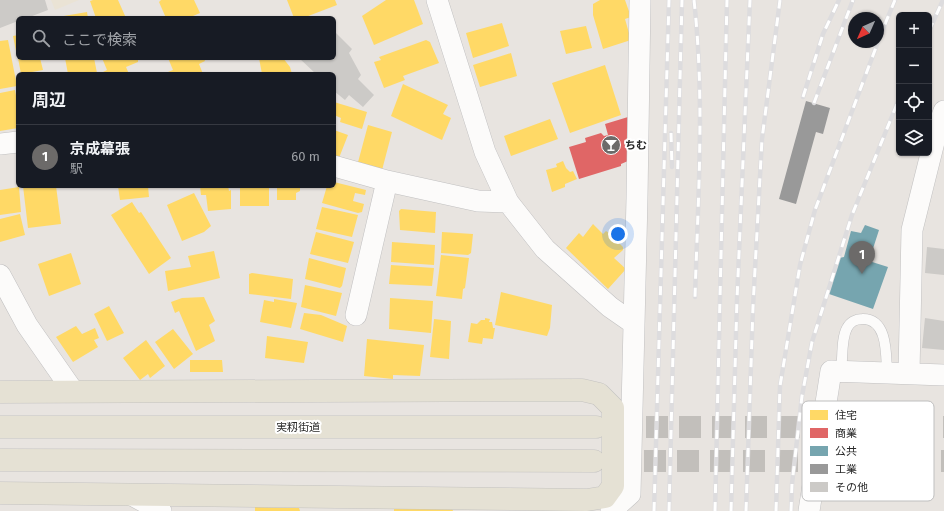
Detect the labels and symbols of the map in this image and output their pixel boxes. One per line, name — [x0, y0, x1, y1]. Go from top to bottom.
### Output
north arrow — [848, 12, 884, 48]
bar icon: ちむ — [600, 134, 622, 156]
place label: ちむ — [625, 139, 647, 152]
your location — [608, 224, 628, 244]
pin: 1 — [849, 241, 875, 274]
legend — [802, 401, 934, 501]
text: 住宅 — [835, 409, 857, 422]
street label: 実籾街道 — [276, 421, 320, 434]
text: 商業 — [835, 427, 857, 440]
text: 公共 — [835, 445, 857, 458]
text: 工業 — [835, 463, 857, 476]
text: その他 — [835, 481, 868, 494]

